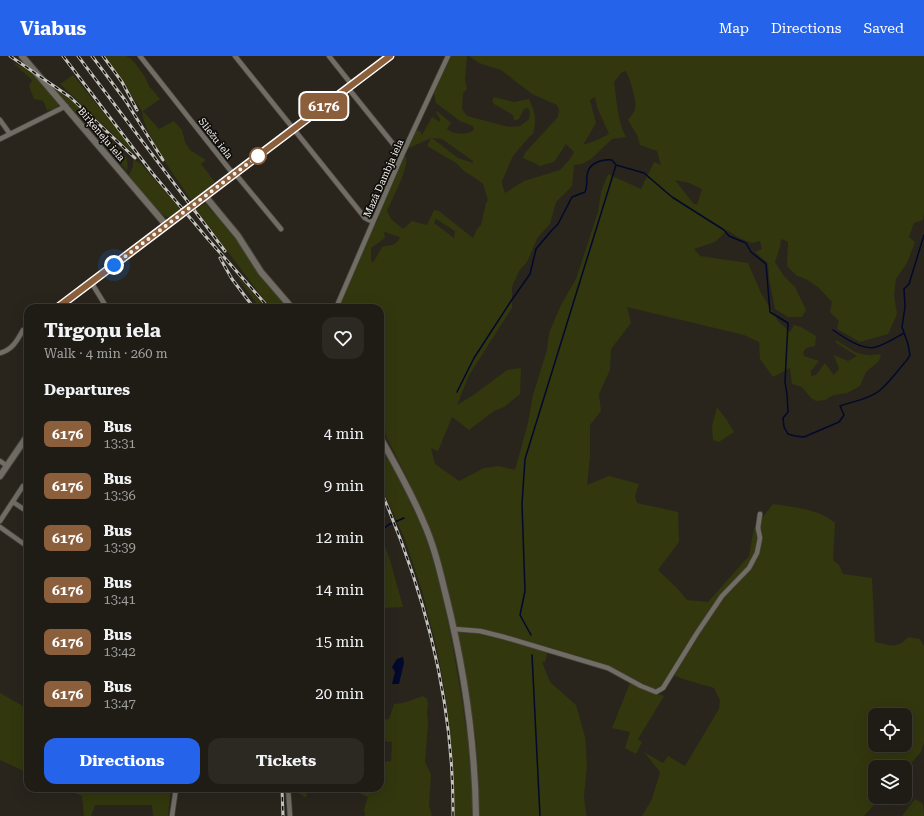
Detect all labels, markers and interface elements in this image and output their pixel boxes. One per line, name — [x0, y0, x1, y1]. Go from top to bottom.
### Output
text: Viabus — [20, 17, 86, 40]
text: Map — [719, 20, 749, 36]
text: Directions — [771, 20, 841, 36]
text: Saved — [863, 20, 904, 36]
line badge: 6176 — [296, 93, 352, 119]
text: 6176 — [308, 98, 340, 114]
street label: Birķeneļu iela — [75, 105, 128, 165]
street label: Sliežu iela — [196, 116, 235, 161]
street label: Mazā Dambja iela — [361, 137, 406, 219]
unlabelled marker — [249, 147, 267, 165]
your location — [104, 255, 124, 275]
button: heart — [322, 317, 364, 359]
text: Tirgoņu iela — [44, 319, 161, 342]
text: Walk · 4 min · 260 m — [44, 346, 168, 361]
text: Departures — [44, 381, 130, 399]
text: Bus — [103, 418, 132, 436]
text: 4 min — [324, 425, 364, 443]
text: 6176 — [52, 426, 83, 442]
text: 13:31 — [103, 436, 136, 451]
text: Bus — [103, 470, 132, 488]
text: 9 min — [324, 477, 364, 495]
text: 6176 — [52, 478, 83, 494]
text: 13:36 — [103, 488, 136, 503]
text: Bus — [103, 522, 132, 540]
text: 12 min — [315, 529, 364, 547]
text: 6176 — [52, 530, 83, 546]
text: 13:39 — [103, 540, 136, 555]
text: Bus — [103, 574, 132, 592]
text: 14 min — [315, 581, 364, 599]
text: 6176 — [52, 582, 83, 598]
text: 13:41 — [103, 592, 136, 607]
text: Bus — [103, 626, 132, 644]
text: 15 min — [315, 633, 364, 651]
text: 6176 — [52, 634, 83, 650]
text: 13:42 — [103, 644, 136, 659]
text: Bus — [103, 678, 132, 696]
text: 20 min — [315, 685, 364, 703]
text: 6176 — [52, 686, 83, 702]
text: 13:47 — [103, 696, 136, 711]
map controls — [868, 708, 912, 804]
button: locate — [868, 708, 912, 752]
button: Directions — [44, 738, 200, 784]
button: Tickets — [208, 738, 364, 784]
button: layers — [868, 760, 912, 804]

